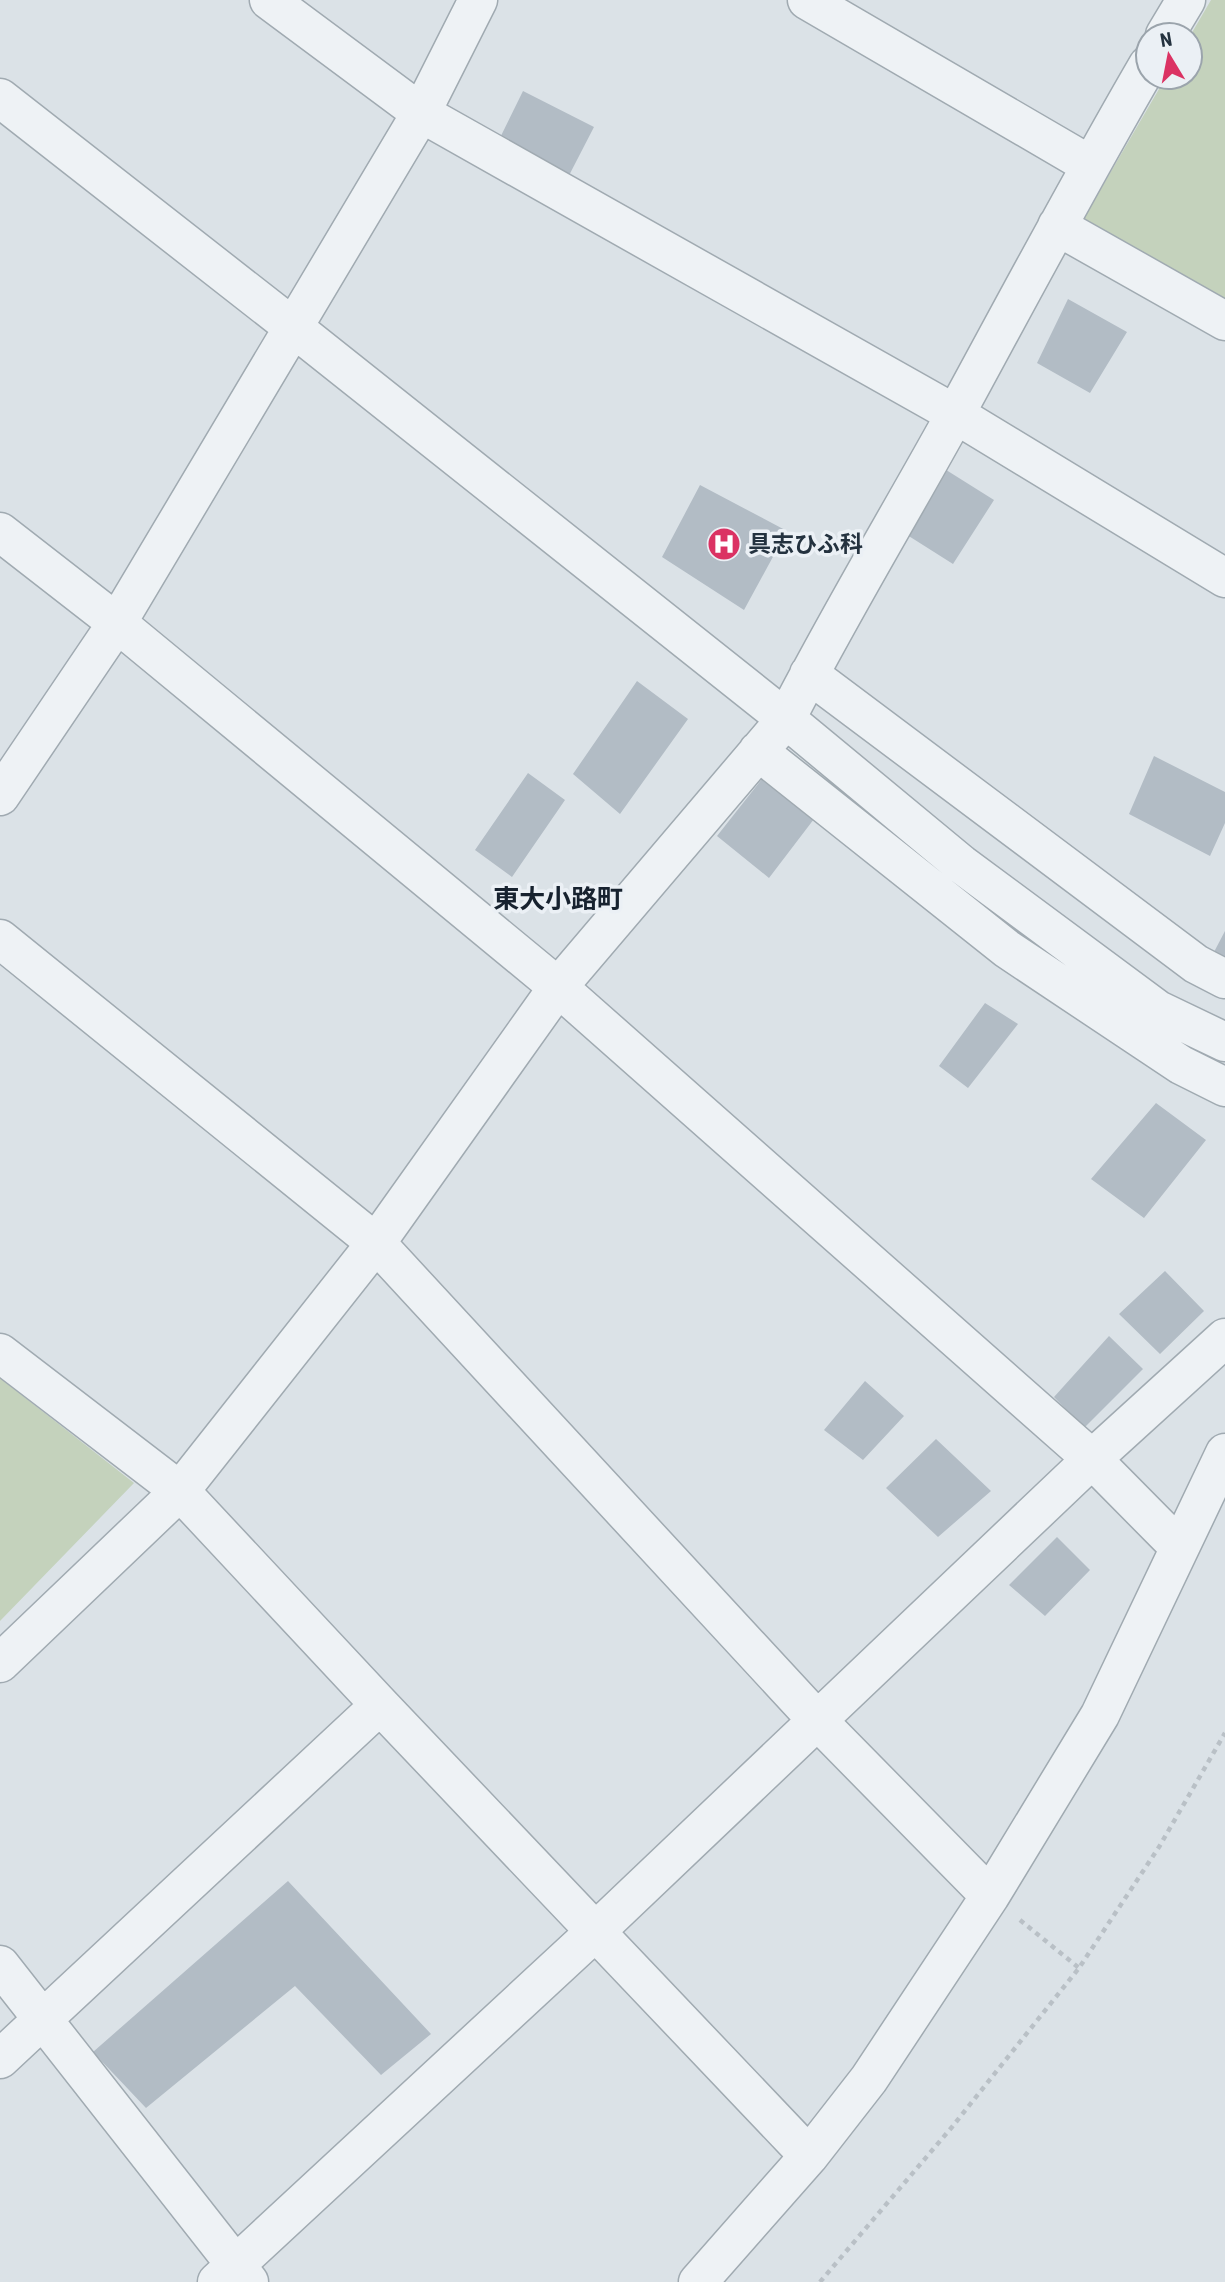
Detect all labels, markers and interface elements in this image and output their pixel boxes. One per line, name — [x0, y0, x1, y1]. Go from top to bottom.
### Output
north arrow — [1134, 21, 1204, 91]
text: N — [1158, 27, 1174, 52]
hospital icon: 具志ひふ科 — [705, 525, 743, 563]
place label: 具志ひふ科 — [748, 531, 863, 558]
district label: 東大小路町 — [493, 884, 623, 914]

